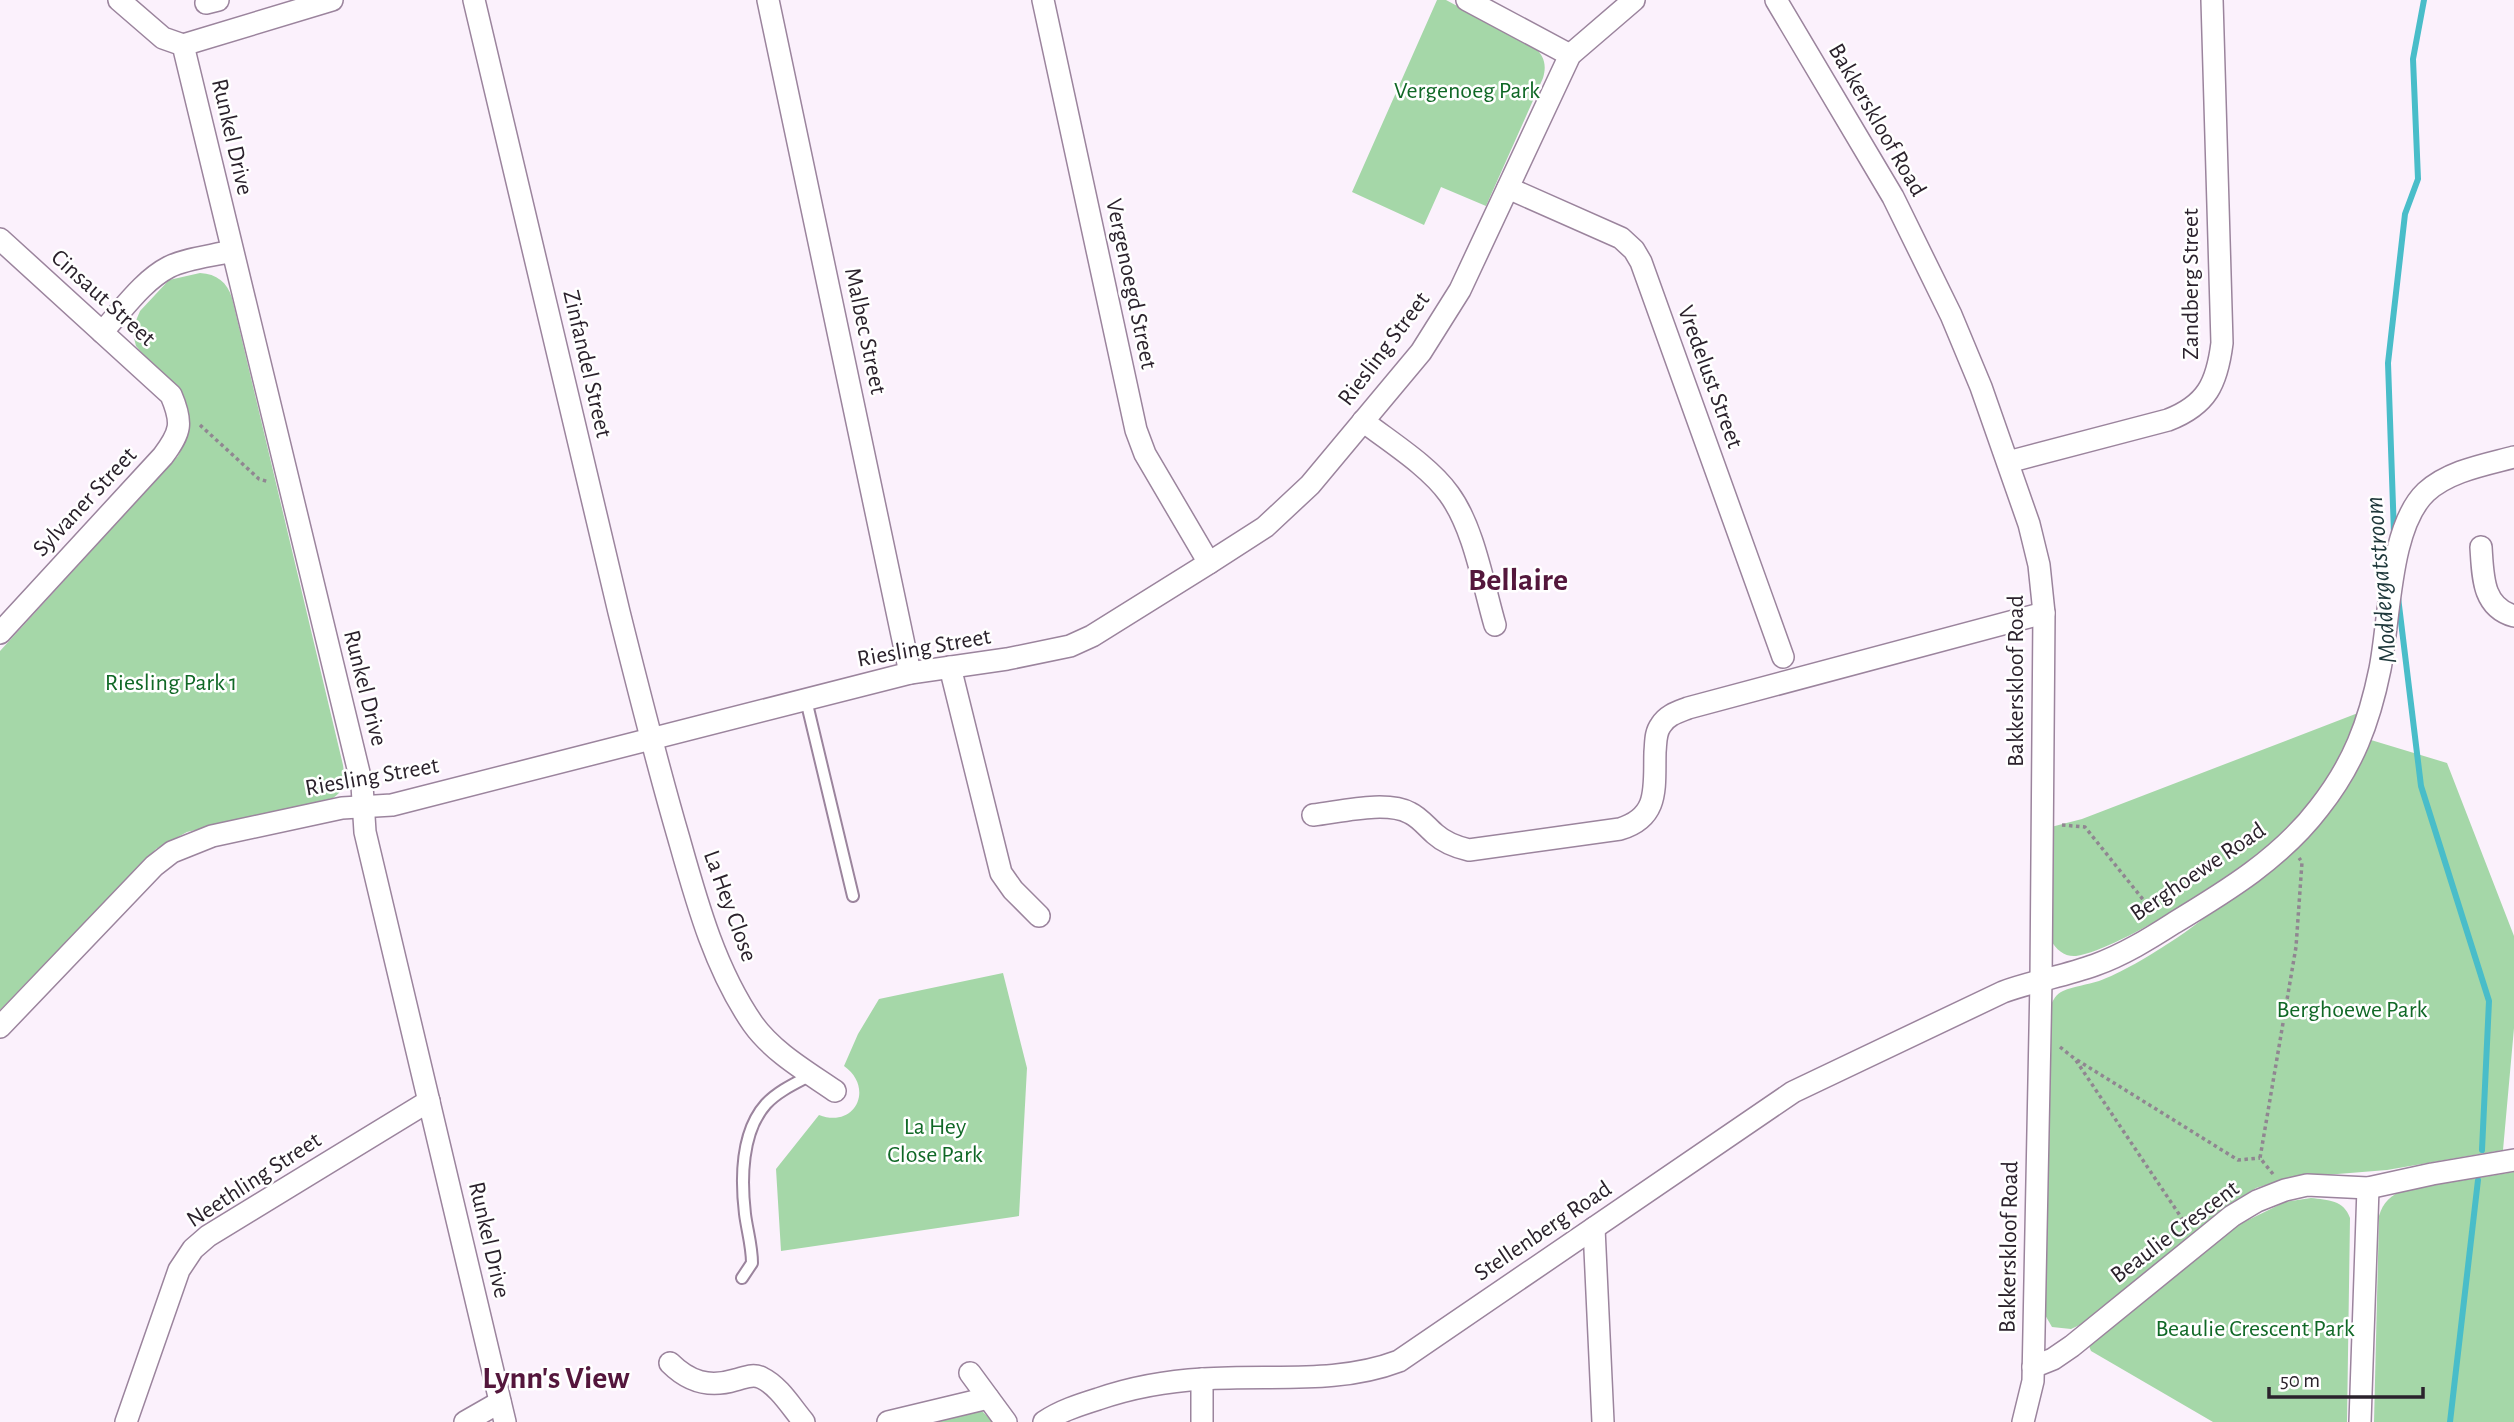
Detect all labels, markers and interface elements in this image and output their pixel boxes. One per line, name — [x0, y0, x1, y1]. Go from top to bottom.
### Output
street label: Bakkerskloof Road — [1824, 39, 1930, 201]
street label: Runkel Drive — [207, 76, 257, 198]
park label: Vergenoeg Park — [1394, 79, 1540, 103]
street label: Vergenoegd Street — [1101, 197, 1161, 372]
street label: Zandberg Street — [2179, 208, 2203, 360]
street label: Cinsaut Street — [46, 245, 160, 351]
street label: Malbec Street — [840, 266, 890, 397]
street label: Riesling Street — [1334, 287, 1435, 410]
street label: Zinfandel Street — [558, 288, 616, 440]
street label: Vredelust Street — [1673, 302, 1747, 452]
street label: Sylvaner Street — [29, 443, 141, 561]
water label: Moddergatstroom — [2361, 495, 2401, 665]
district label: Bellaire — [1468, 564, 1568, 596]
street label: Bakkerskloof Road — [2004, 595, 2028, 767]
street label: Riesling Street — [855, 624, 993, 672]
street label: Runkel Drive — [339, 628, 391, 748]
park label: Riesling Park 1 — [105, 671, 237, 695]
street label: Riesling Street — [303, 753, 441, 801]
street label: Berghoewe Road — [2126, 818, 2270, 926]
street label: La Hey Close — [699, 847, 761, 965]
park label: Berghoewe Park — [2277, 998, 2427, 1022]
park label: La Hey Close Park — [887, 1115, 983, 1167]
street label: Neethling Street — [183, 1128, 326, 1232]
street label: Bakkerskloof Road — [1995, 1161, 2023, 1333]
street label: Stellenberg Road — [1470, 1176, 1616, 1286]
street label: Beaulie Crescent — [2106, 1176, 2244, 1288]
street label: Runkel Drive — [464, 1179, 514, 1301]
park label: Beaulie Crescent Park — [2155, 1317, 2355, 1341]
scale bar — [2269, 1356, 2423, 1400]
district label: Lynn's View — [482, 1362, 630, 1394]
text: 50 m — [2280, 1370, 2320, 1391]

